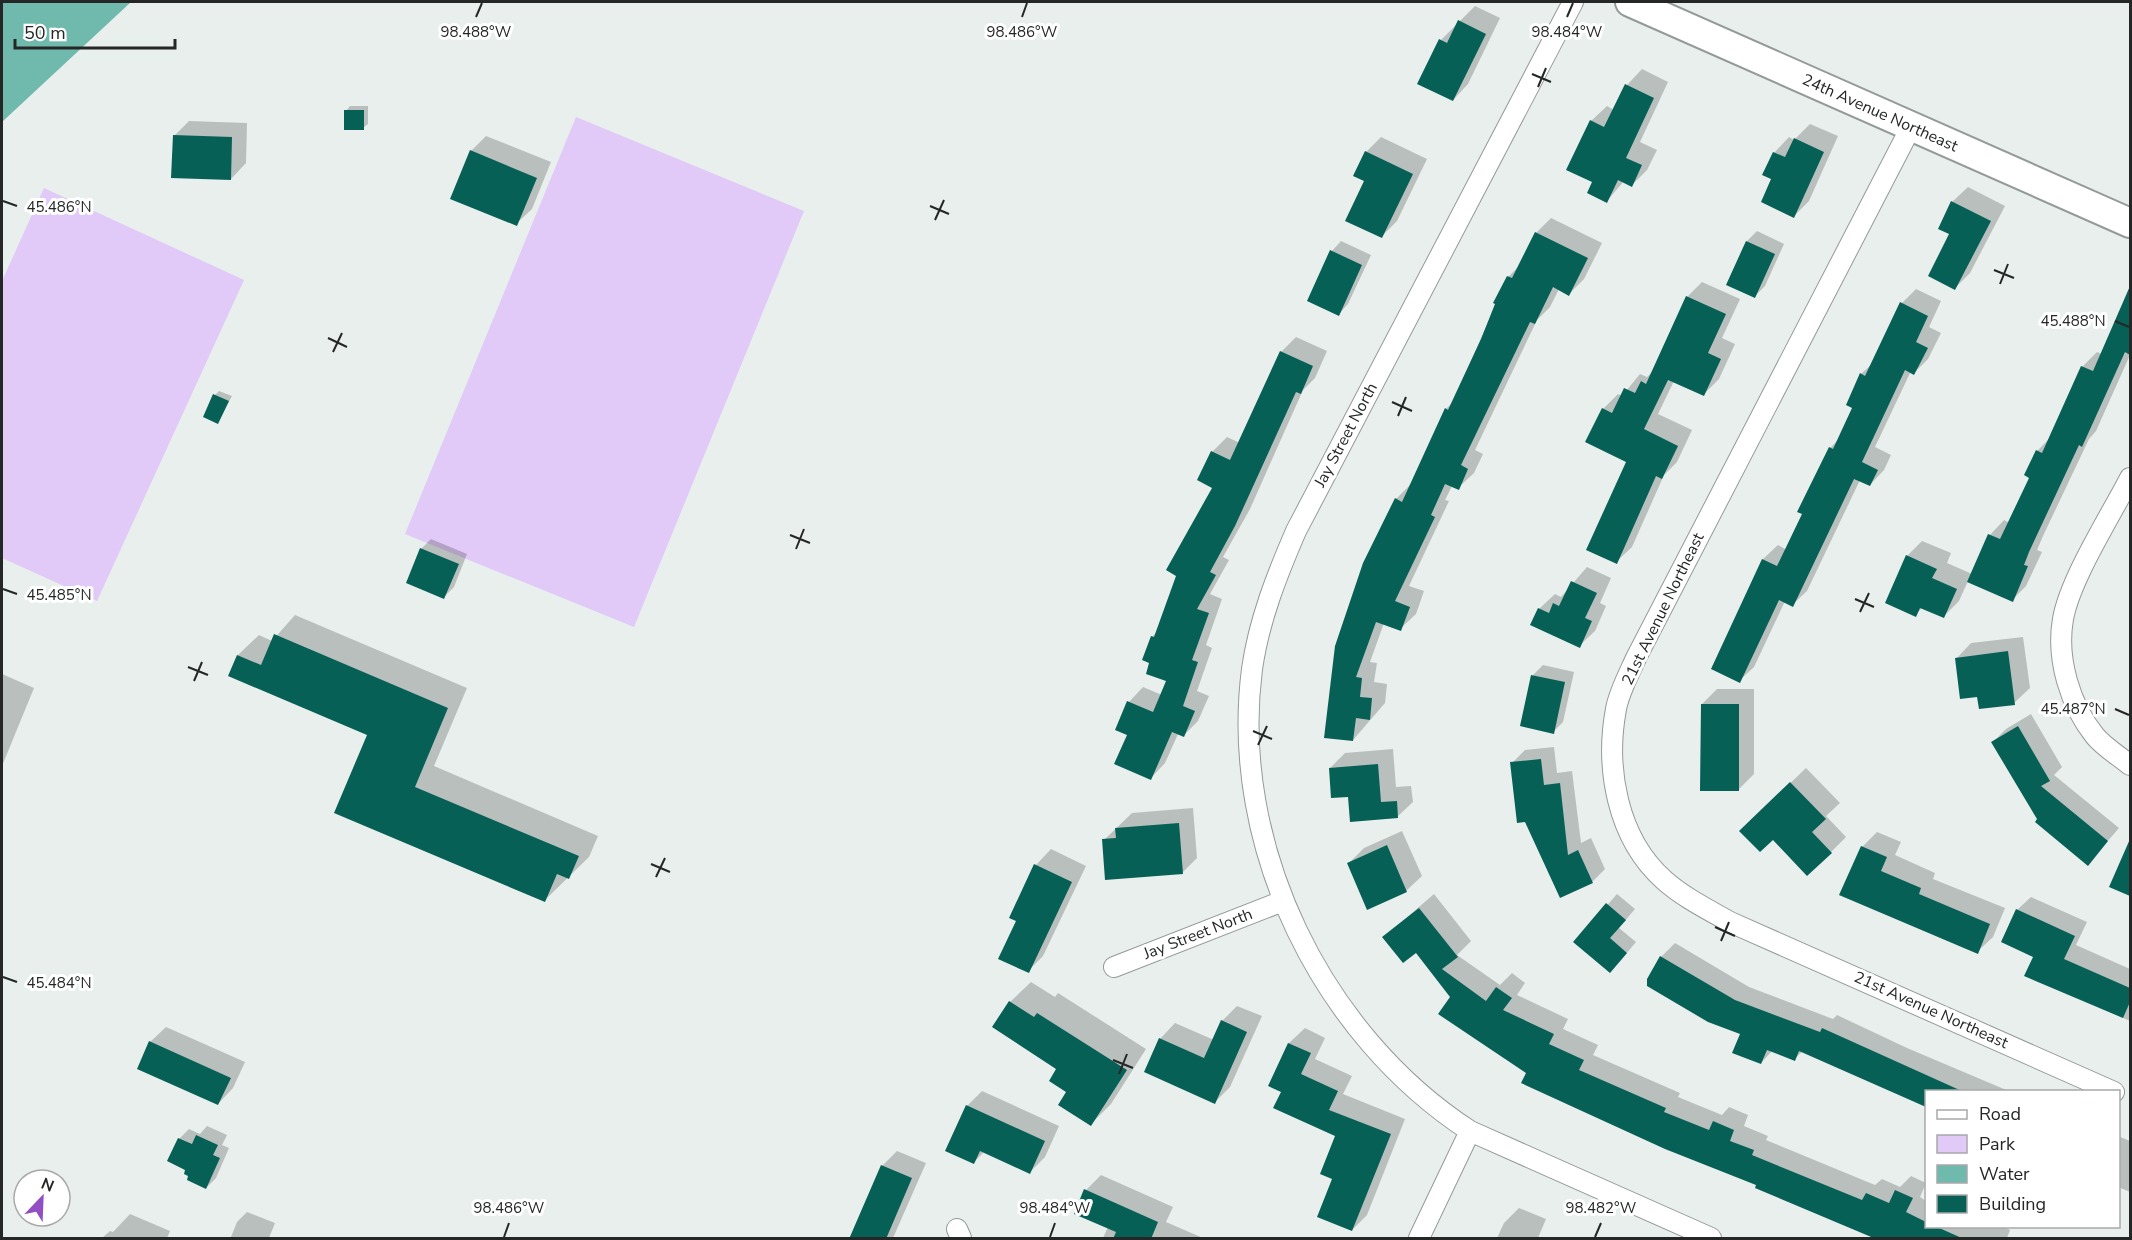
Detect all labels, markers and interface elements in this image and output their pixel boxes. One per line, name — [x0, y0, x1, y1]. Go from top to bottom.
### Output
scale bar — [15, 12, 176, 50]
text: 50 m — [24, 21, 66, 45]
text: 98.488°W — [441, 22, 512, 42]
text: 98.486°W — [987, 22, 1058, 42]
text: 98.484°W — [1532, 22, 1603, 42]
street label: 24th Avenue Northeast — [1799, 69, 1962, 157]
text: 45.486°N — [26, 197, 92, 217]
text: 45.488°N — [2040, 311, 2106, 331]
street label: Jay Street North — [1309, 379, 1383, 492]
street label: 21st Avenue Northeast — [1617, 529, 1710, 689]
text: 45.485°N — [26, 585, 92, 605]
text: 45.487°N — [2040, 699, 2106, 719]
street label: Jay Street North — [1139, 903, 1256, 965]
street label: 21st Avenue Northeast — [1850, 966, 2012, 1054]
text: 45.484°N — [26, 973, 92, 993]
legend — [1925, 1090, 2120, 1228]
text: Road — [1979, 1102, 2021, 1126]
text: Park — [1979, 1132, 2016, 1156]
text: Water — [1979, 1162, 2030, 1186]
north arrow — [12, 1168, 72, 1228]
text: N — [38, 1173, 57, 1198]
text: Building — [1979, 1192, 2046, 1216]
text: 98.486°W — [474, 1198, 545, 1218]
text: 98.484°W — [1020, 1198, 1091, 1218]
text: 98.482°W — [1566, 1198, 1637, 1218]

